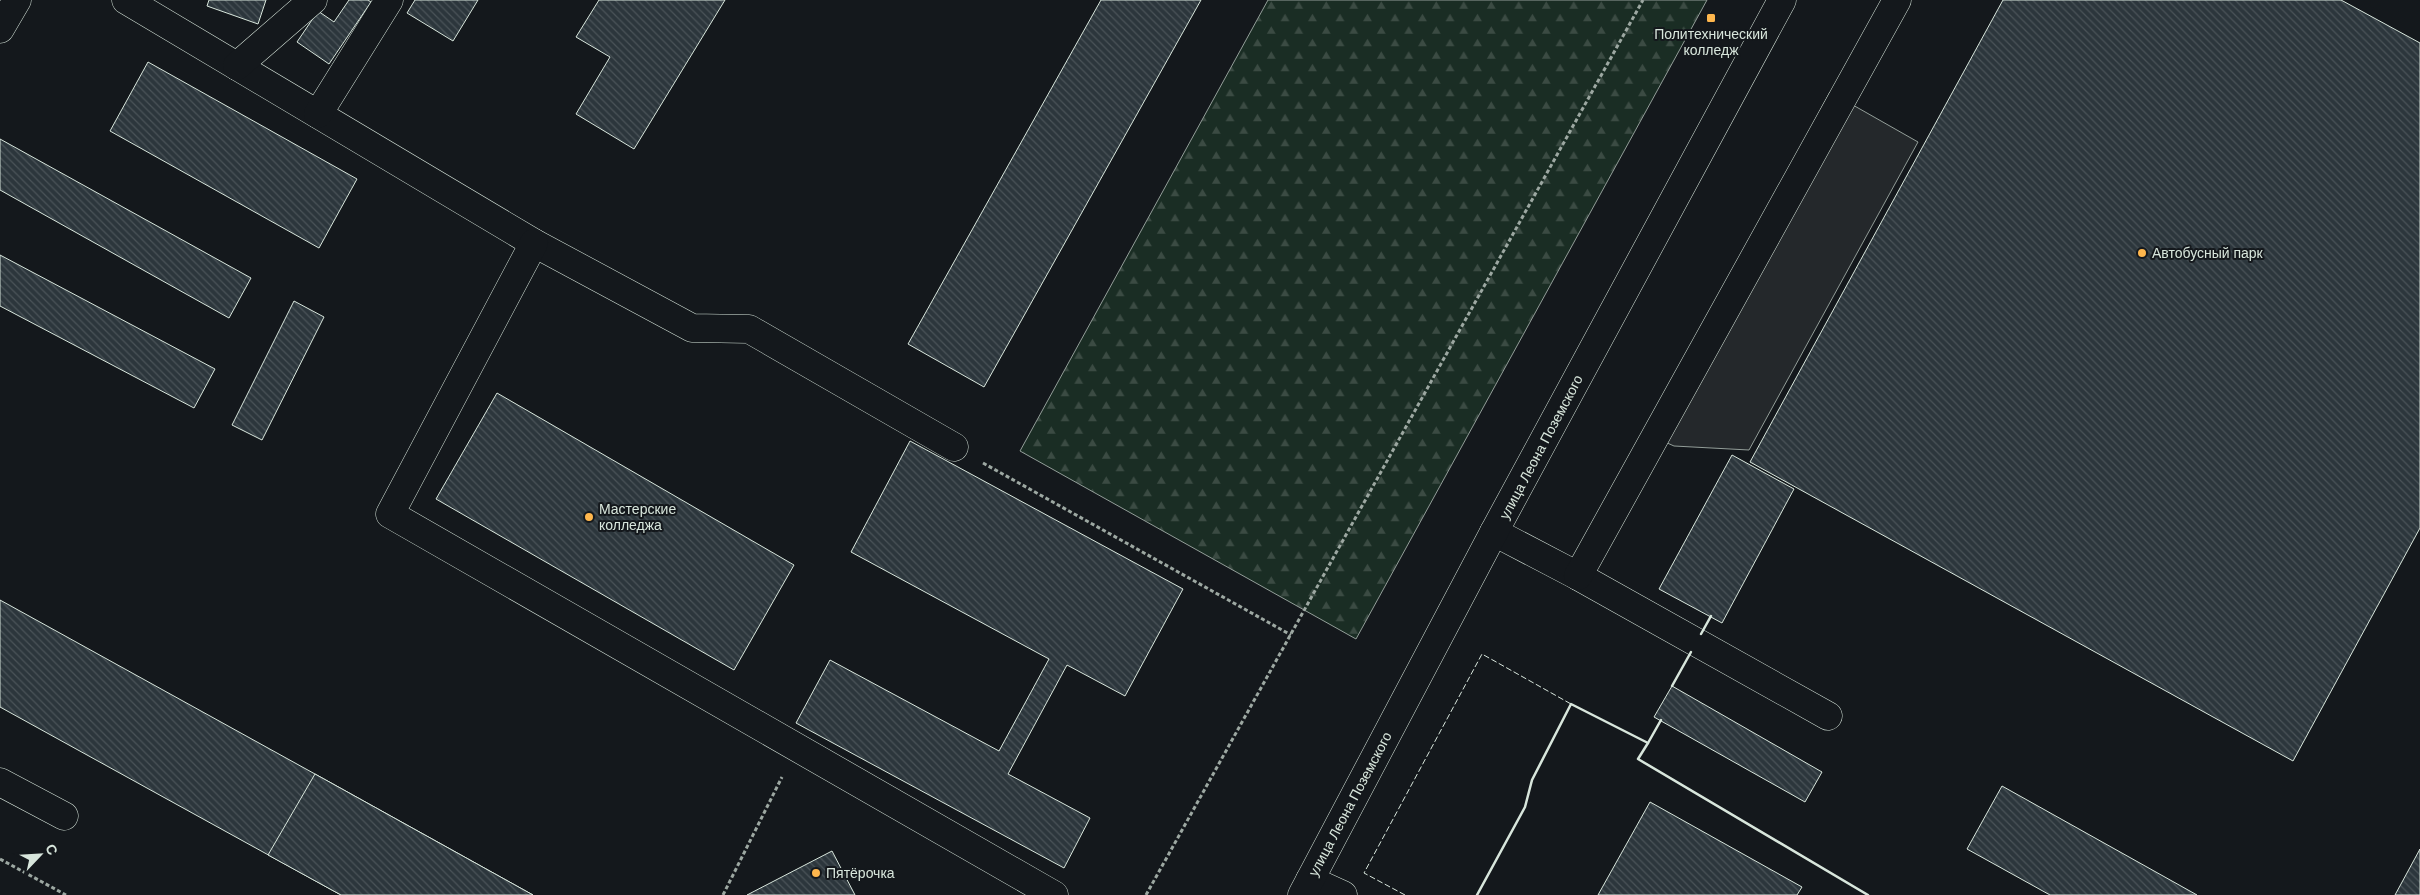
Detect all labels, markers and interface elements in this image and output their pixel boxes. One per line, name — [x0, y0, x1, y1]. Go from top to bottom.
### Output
marker: Политехнический колледж — [1705, 12, 1717, 24]
place label: Политехнический колледж — [1654, 25, 1768, 59]
place label: Автобусный парк — [2152, 244, 2264, 262]
marker: Автобусный парк — [2136, 247, 2148, 259]
street label: улица Леона Поземского — [1495, 371, 1587, 522]
place label: Мастерские колледжа — [599, 500, 676, 534]
marker: Мастерские колледжа — [583, 511, 595, 523]
street label: улица Леона Поземского — [1304, 728, 1396, 879]
north arrow — [15, 830, 65, 880]
text: С — [41, 841, 62, 858]
place label: Пятёрочка — [826, 864, 895, 882]
marker: Пятёрочка — [810, 867, 822, 879]

